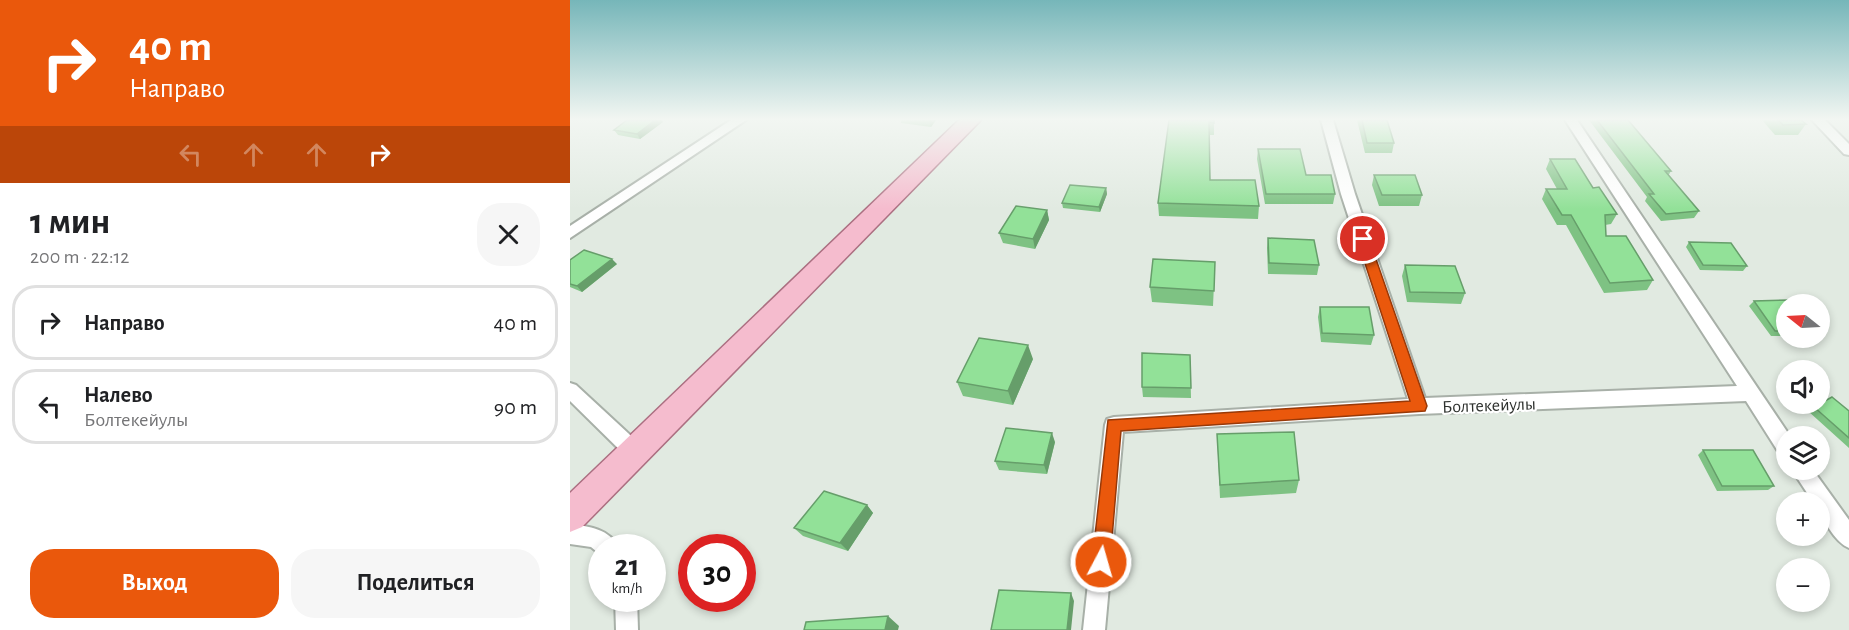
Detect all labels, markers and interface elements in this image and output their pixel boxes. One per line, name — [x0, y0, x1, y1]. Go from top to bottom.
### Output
icon: right — [30, 24, 108, 102]
text: 40 m — [129, 26, 212, 68]
text: Направо — [129, 75, 225, 102]
icon: left — [174, 138, 207, 171]
icon: ahead — [237, 138, 270, 171]
icon: ahead — [300, 138, 333, 171]
icon: right — [363, 138, 396, 171]
button: close — [477, 203, 540, 266]
text: 1 мин — [30, 204, 110, 240]
pin — [1337, 213, 1388, 264]
icon: arrive — [1346, 222, 1379, 255]
text: 200 m · 22:12 — [30, 247, 129, 267]
north arrow — [1776, 294, 1830, 348]
map controls — [1776, 294, 1830, 612]
icon: right — [33, 306, 66, 339]
text: Направо — [84, 312, 165, 334]
text: 40 m — [494, 312, 537, 334]
button: sound — [1776, 360, 1830, 414]
text: Налево — [84, 384, 153, 406]
icon: left — [33, 390, 66, 423]
street label: Болтекейулы — [1442, 395, 1536, 417]
text: 90 m — [494, 396, 537, 418]
text: Болтекейулы — [84, 410, 188, 430]
button: layers — [1776, 426, 1830, 480]
button: + — [1776, 492, 1830, 546]
position arrow — [1069, 530, 1133, 594]
speed limit sign: 30 — [678, 534, 756, 612]
button: Выход — [30, 549, 279, 618]
button: Поделиться — [291, 549, 540, 618]
text: 21 — [615, 551, 639, 581]
button: − — [1776, 558, 1830, 612]
text: km/h — [612, 581, 642, 596]

